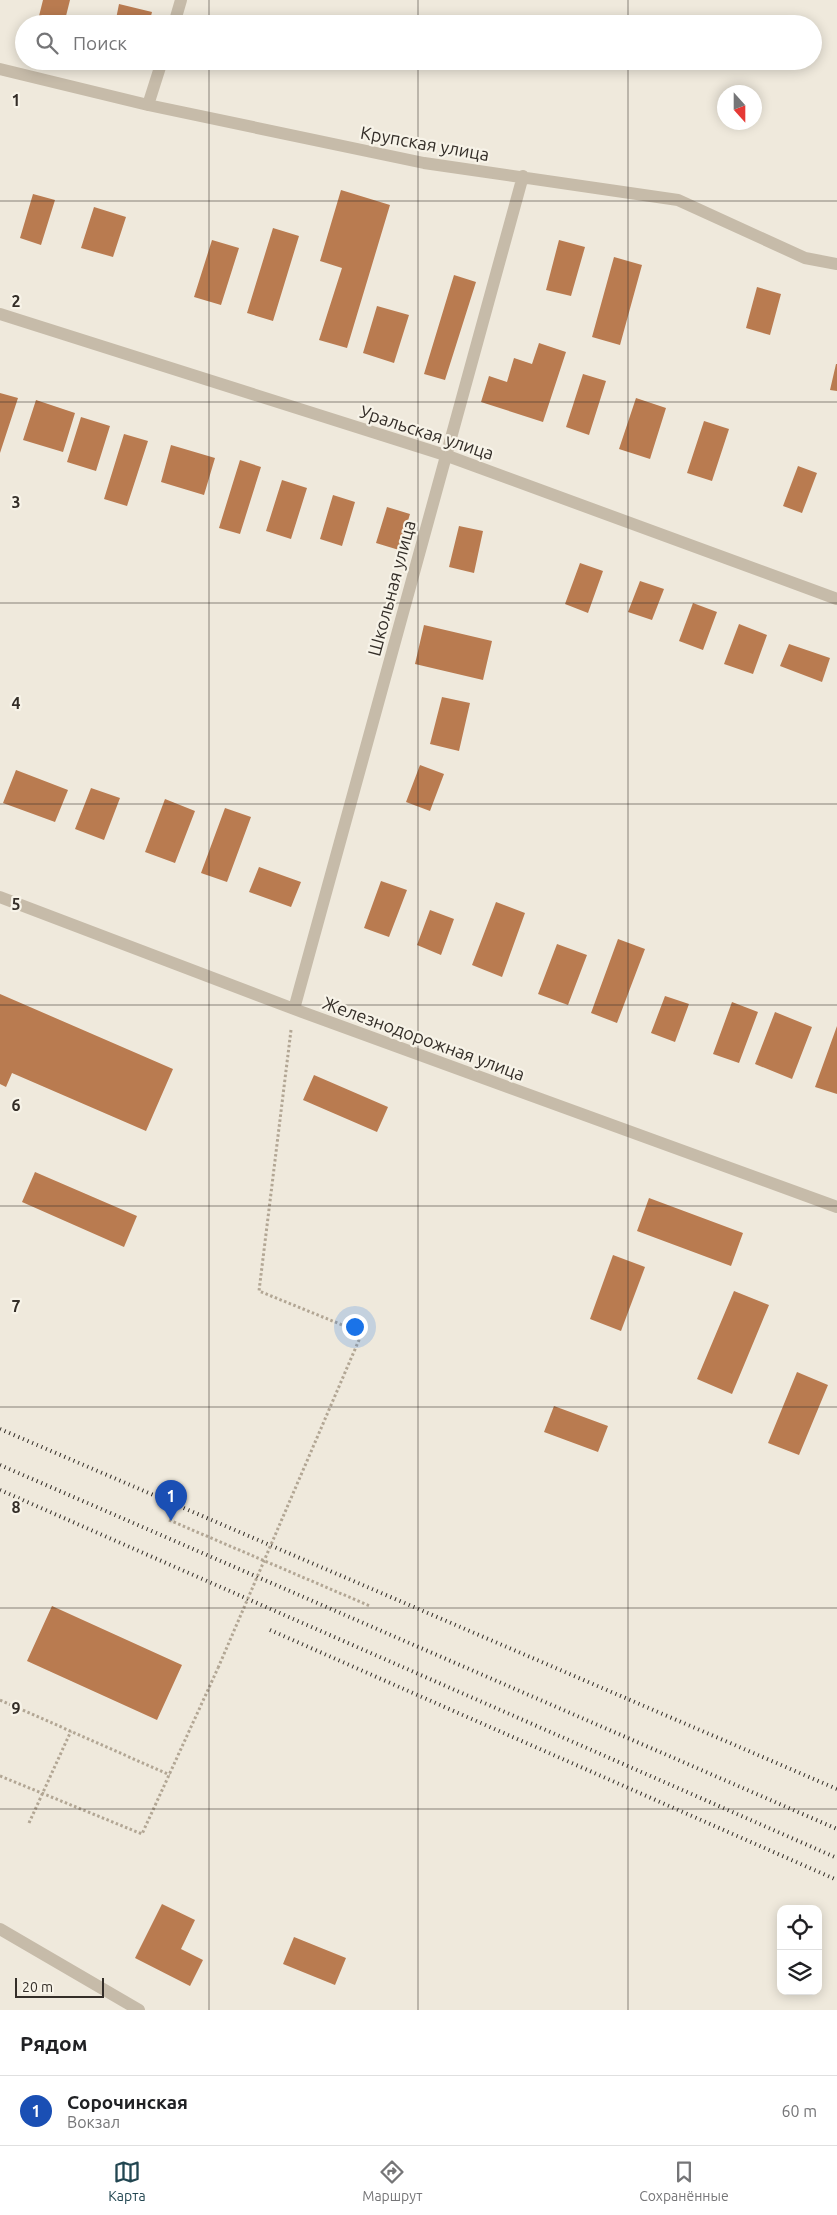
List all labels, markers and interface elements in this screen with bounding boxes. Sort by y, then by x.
search box [15,15,822,70]
icon: search [33,29,61,57]
text: Поиск [73,32,127,54]
north arrow [717,85,762,130]
text: 1 [11,91,21,109]
street label: Крупская улица [359,122,491,164]
text: 2 [11,292,21,310]
street label: Уральская улица [358,401,496,463]
text: 3 [11,493,21,511]
street label: Школьная улица [363,518,419,658]
text: 4 [11,694,21,712]
text: 5 [11,895,21,913]
street label: Железнодорожная улица [320,992,528,1084]
text: 6 [11,1096,21,1114]
text: 7 [11,1297,21,1315]
your location [342,1314,368,1340]
pin: 1 [155,1480,187,1521]
text: 8 [11,1498,21,1516]
text: 9 [11,1699,21,1717]
map controls [777,1905,822,1995]
button: locate [777,1905,822,1950]
button: layers [777,1950,822,1995]
scale bar [15,1975,104,1998]
text: 20 m [22,1979,53,1995]
text: Рядом [20,2031,88,2055]
text: Сорочинская [67,2091,188,2113]
text: 1 [31,2102,41,2120]
text: 60 m [781,2102,817,2120]
text: Вокзал [67,2113,120,2131]
tab: Карта [108,2158,146,2204]
tab: Маршрут [362,2158,423,2204]
tab: Сохранённые [639,2158,729,2204]

